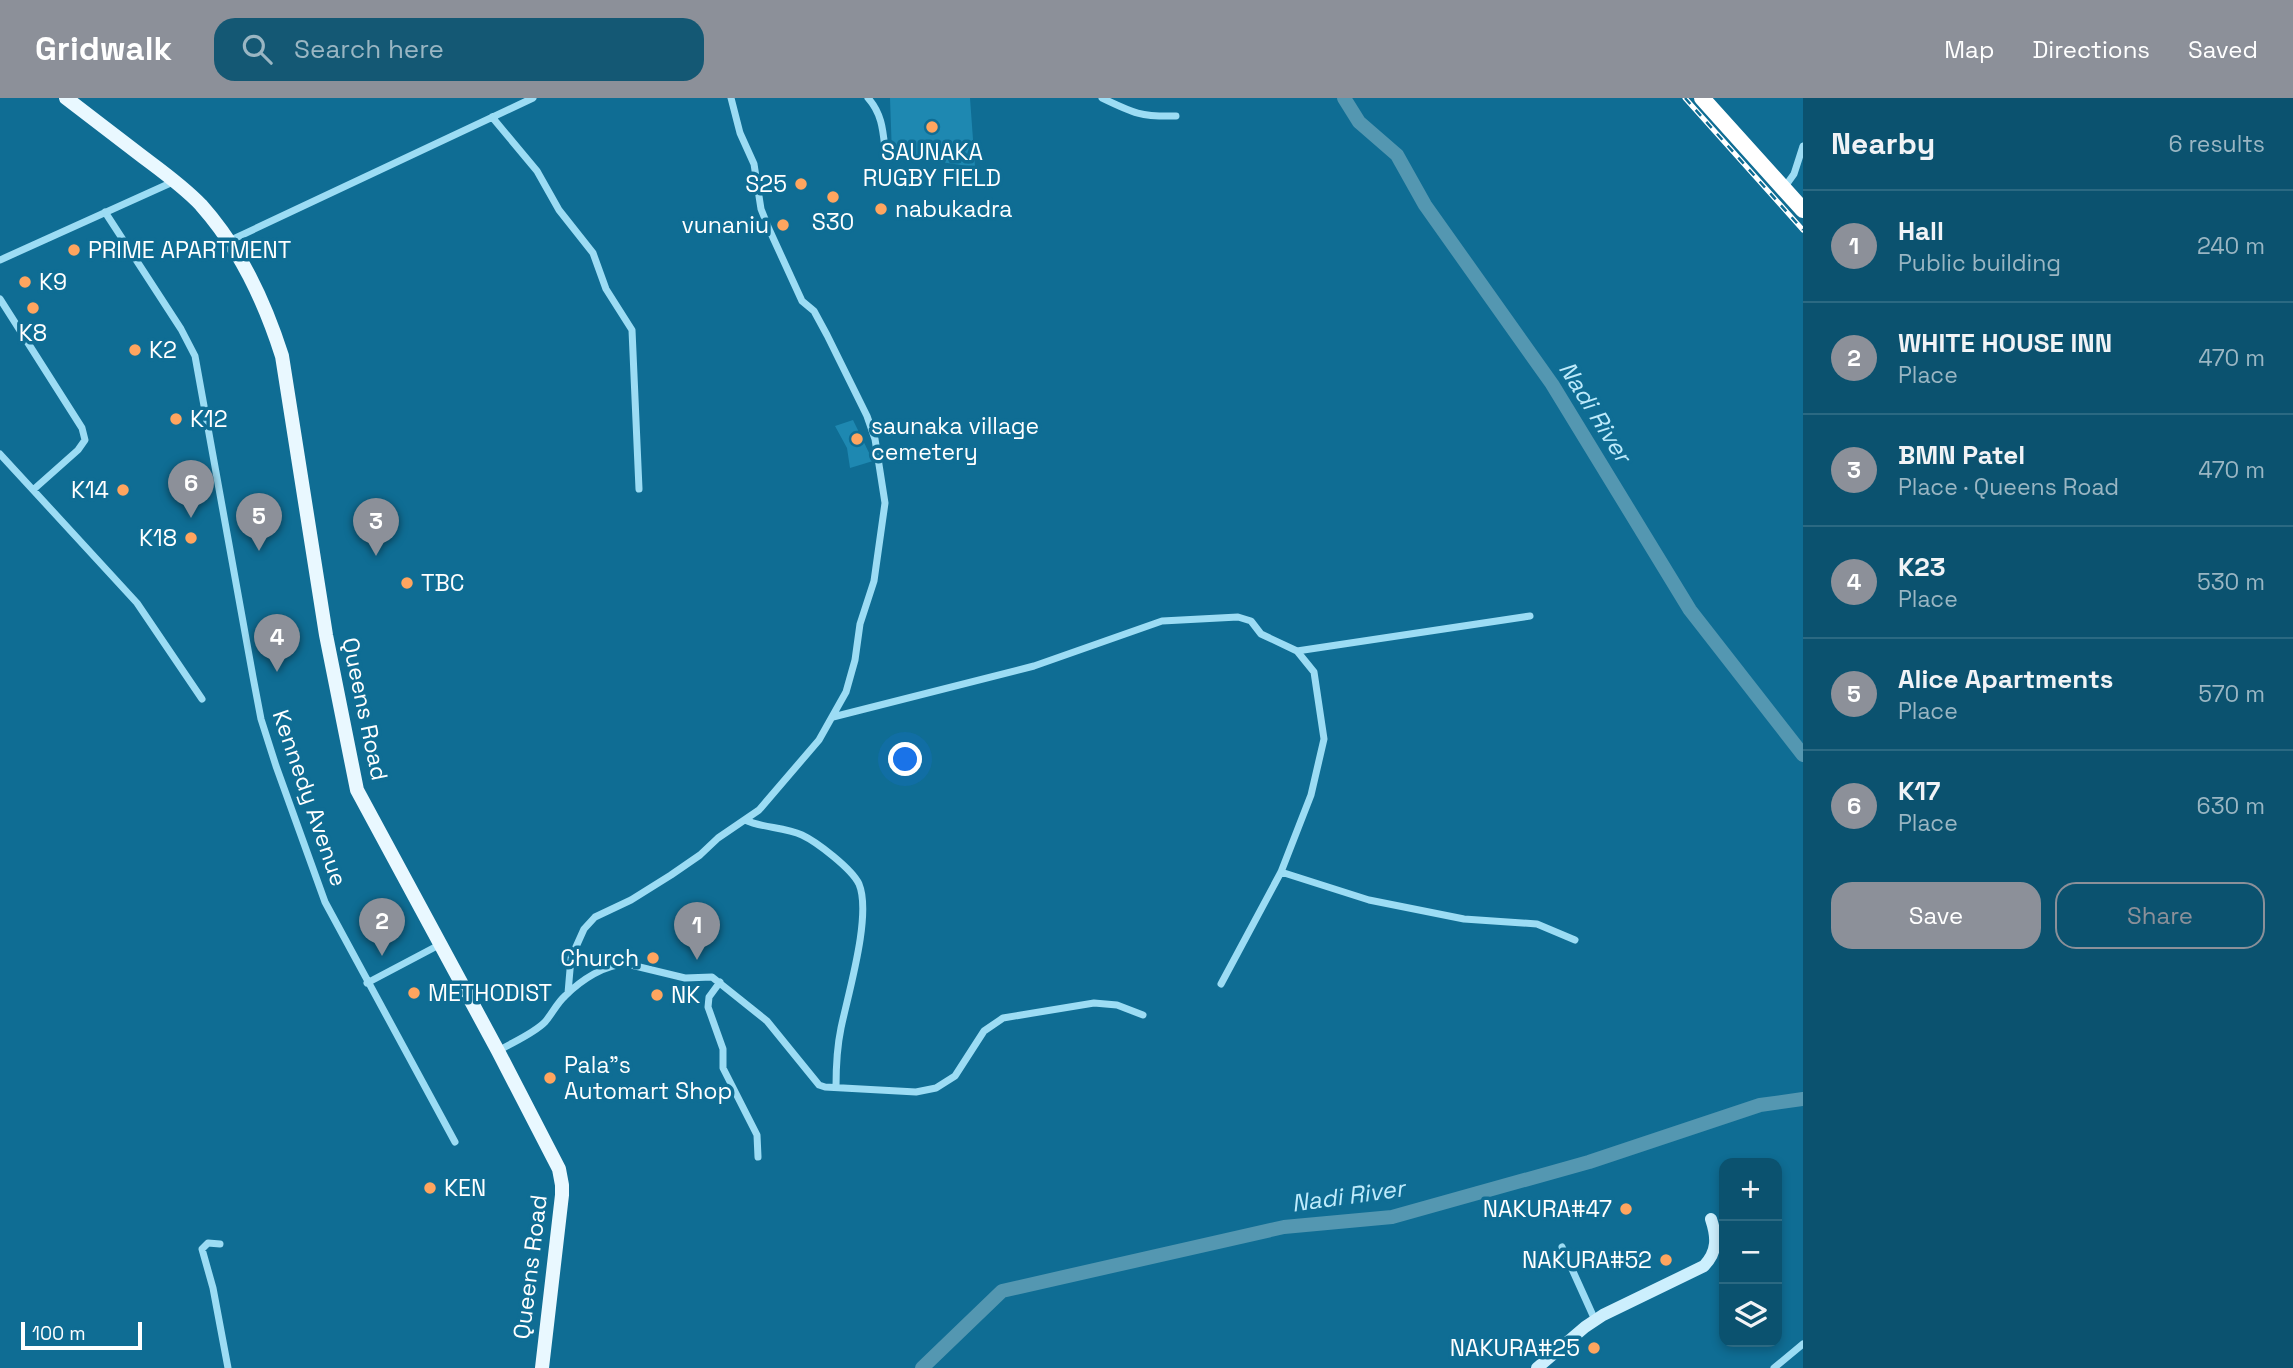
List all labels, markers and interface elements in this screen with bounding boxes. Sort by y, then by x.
search box [214,18,704,81]
text: Gridwalk [35,28,172,70]
icon: search [238,30,276,68]
text: Search here [294,32,444,66]
text: Map [1944,34,1994,65]
text: Directions [2032,34,2150,65]
text: Saved [2188,34,2258,65]
marker: SAUNAKA RUGBY FIELD [924,119,940,135]
text: Nearby [1831,124,1935,163]
text: 6 results [2169,129,2265,159]
place label: SAUNAKA RUGBY FIELD [863,137,1001,193]
place label: S25 [745,169,787,199]
marker: S25 [793,176,809,192]
marker: S30 [825,189,841,205]
place label: nabukadra [895,194,1013,224]
marker: nabukadra [873,201,889,217]
place label: S30 [812,207,854,237]
place label: vunaniu [681,210,769,240]
text: Hall [1898,214,1944,248]
marker: vunaniu [775,217,791,233]
text: 1 [1849,231,1859,261]
text: 240 m [2197,231,2265,261]
place label: PRIME APARTMENT [88,235,291,265]
marker: PRIME APARTMENT [66,242,82,258]
text: Public building [1898,248,2061,278]
place label: K9 [39,267,67,297]
marker: K9 [17,274,33,290]
marker: K8 [25,300,41,316]
place label: K8 [19,318,47,348]
text: WHITE HOUSE INN [1898,326,2112,360]
place label: K2 [149,335,177,365]
marker: K2 [127,342,143,358]
text: 2 [1847,343,1861,373]
text: 470 m [2198,343,2265,373]
water label: Nadi River [1552,355,1640,471]
text: Place [1898,360,1958,390]
place label: K12 [190,404,228,434]
marker: K12 [168,411,184,427]
place label: saunaka village cemetery [871,411,1039,467]
marker: saunaka village cemetery [849,431,865,447]
text: BMN Patel [1898,438,2025,472]
text: 3 [1847,455,1861,485]
text: 470 m [2198,455,2265,485]
pin: 6 [168,460,214,518]
text: Place · Queens Road [1898,472,2119,502]
place label: K14 [71,475,109,505]
marker: K14 [115,482,131,498]
pin: 5 [236,493,282,551]
pin: 3 [353,498,399,556]
place label: K18 [139,523,177,553]
marker: K18 [183,530,199,546]
text: K23 [1898,550,1946,584]
text: 4 [1847,567,1861,597]
text: 530 m [2197,567,2265,597]
place label: TBC [421,568,465,598]
marker: TBC [399,575,415,591]
text: Place [1898,584,1958,614]
pin: 4 [254,614,300,672]
street label: Queens Road [335,635,395,783]
text: Alice Apartments [1898,662,2113,696]
text: 5 [1847,679,1861,709]
text: 570 m [2198,679,2265,709]
text: Place [1898,696,1958,726]
street label: Kennedy Avenue [266,706,354,890]
your location [888,742,922,776]
text: K17 [1898,774,1940,808]
text: 6 [1847,791,1861,821]
text: 630 m [2197,791,2265,821]
text: Place [1898,808,1958,838]
button: Save [1831,882,2041,949]
button: Share [2055,882,2265,949]
pin: 2 [359,898,405,956]
pin: 1 [674,902,720,960]
place label: Church [560,943,639,973]
marker: Church [645,950,661,966]
place label: METHODIST [428,978,552,1008]
place label: NK [671,980,700,1010]
marker: METHODIST [406,985,422,1001]
marker: NK [649,987,665,1003]
place label: Pala"s Automart Shop [564,1050,732,1106]
marker: Pala"s Automart Shop [542,1070,558,1086]
map controls [1719,1158,1782,1347]
button: + [1719,1158,1782,1221]
water label: Nadi River [1289,1172,1409,1219]
place label: KEN [444,1173,486,1203]
marker: KEN [422,1180,438,1196]
street label: Queens Road [506,1193,554,1341]
place label: NAKURA#47 [1483,1194,1612,1224]
marker: NAKURA#47 [1618,1201,1634,1217]
button: − [1719,1221,1782,1284]
place label: NAKURA#52 [1522,1245,1652,1275]
marker: NAKURA#52 [1658,1252,1674,1268]
button: layers [1719,1284,1782,1347]
scale bar [21,1319,142,1351]
text: 100 m [32,1321,86,1346]
place label: NAKURA#25 [1450,1333,1580,1363]
marker: NAKURA#25 [1586,1340,1602,1356]

